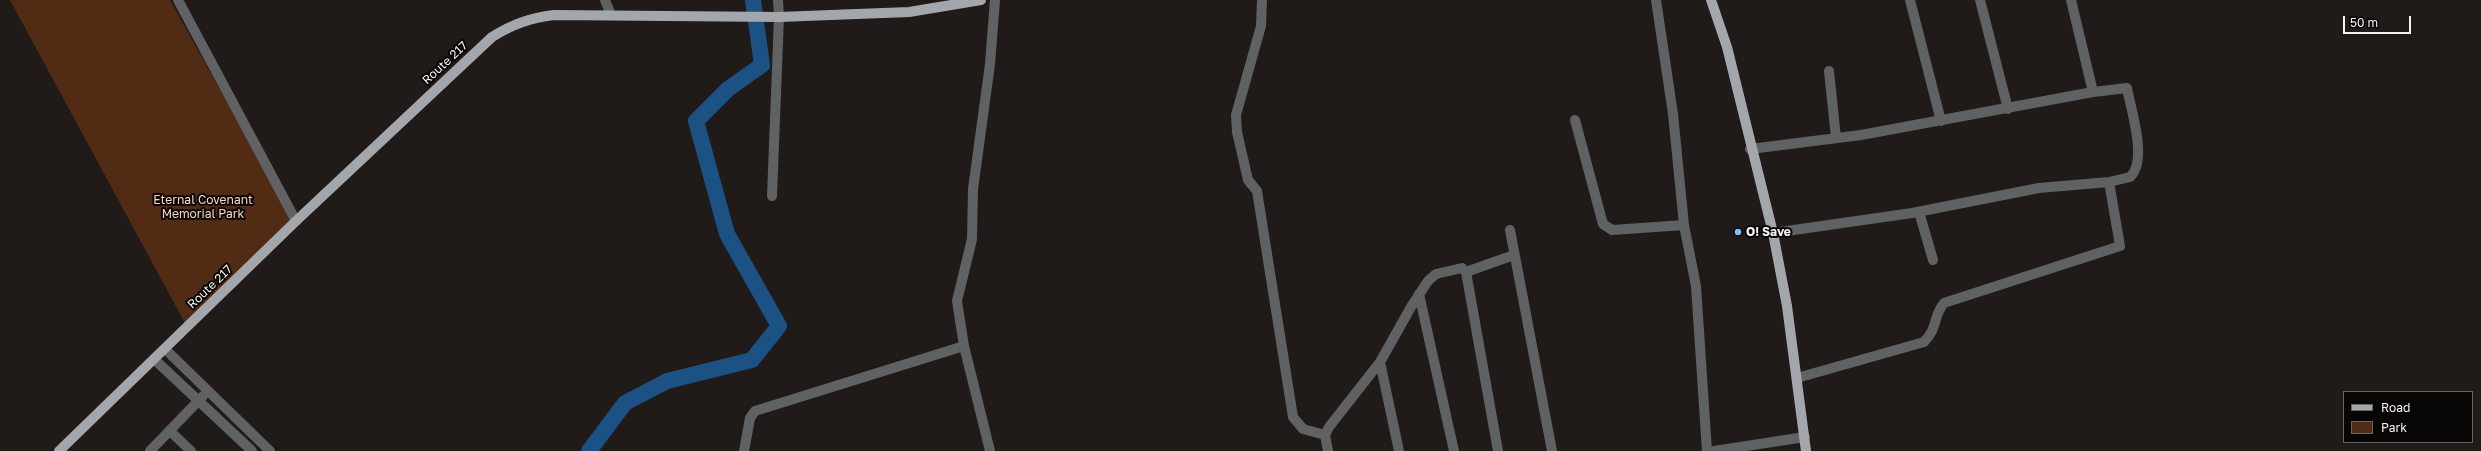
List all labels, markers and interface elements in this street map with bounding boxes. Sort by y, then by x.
scale bar [2345,8,2413,34]
text: 50 m [2350,15,2378,30]
street label: Route 217 [419,39,471,87]
park label: Eternal Covenant Memorial Park [153,193,253,221]
place label: O! Save [1746,225,1791,239]
marker: O! Save [1733,227,1743,237]
street label: Route 217 [185,262,235,312]
legend [2343,391,2473,443]
text: Road [2381,400,2410,415]
text: Park [2381,420,2407,435]

